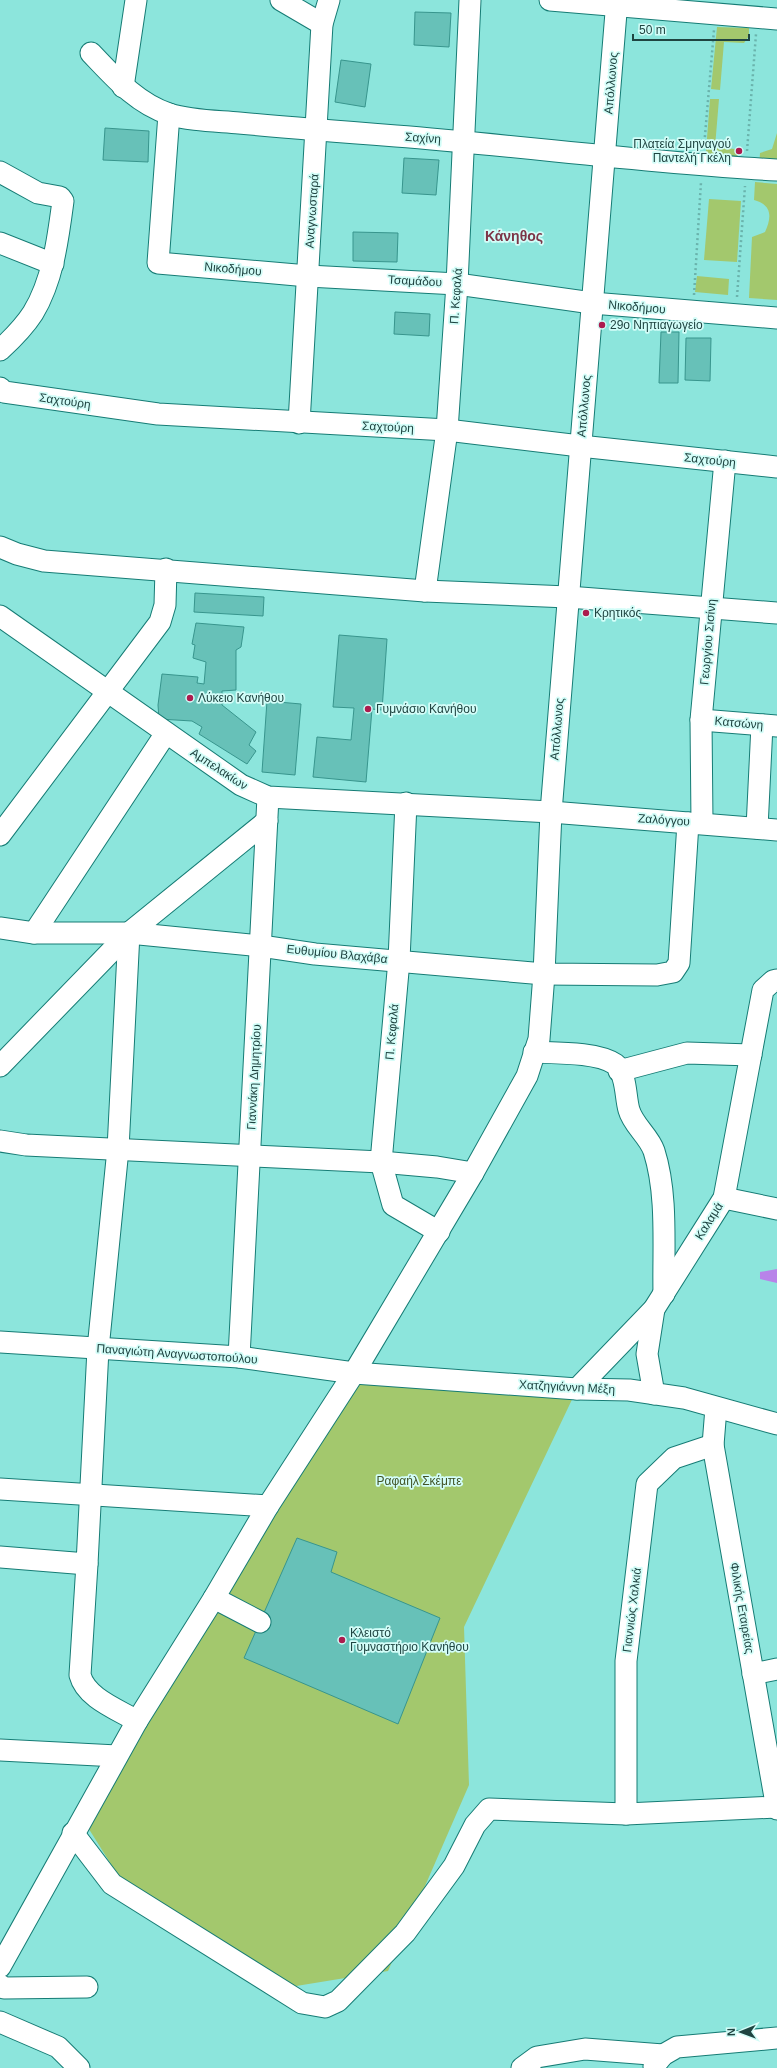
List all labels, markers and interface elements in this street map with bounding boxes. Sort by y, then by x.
scale bar [633,16,749,42]
text: 50 m [639,23,666,37]
street label: Απόλλωνος [601,51,621,115]
street label: Σαχίνη [405,130,441,146]
place label: Πλατεία Σμηναγού Παντελή Γκέλη [633,137,731,165]
marker: Πλατεία Σμηναγού Παντελή Γκέλη [734,146,744,156]
street label: Αναγνωσταρά [302,173,322,249]
district label: Κάνηθος [485,228,543,244]
street label: Νικοδήμου [204,260,262,278]
street label: Π. Κεφαλά [447,267,465,325]
street label: Τσαμάδου [388,273,442,289]
street label: Νικοδήμου [608,298,666,316]
place label: 29ο Νηπιαγωγείο [610,318,703,332]
marker: 29ο Νηπιαγωγείο [597,320,607,330]
street label: Απόλλωνος [574,374,594,438]
street label: Σαχτούρη [38,390,92,412]
street label: Σαχτούρη [362,419,414,435]
street label: Σαχτούρη [683,450,737,470]
street label: Γεωργίου Σισίνη [697,598,719,686]
place label: Κρητικός [594,606,641,620]
marker: Κρητικός [581,608,591,618]
place label: Λύκειο Κανήθου [198,691,284,705]
marker: Λύκειο Κανήθου [185,693,195,703]
street label: Απόλλωνος [547,697,567,761]
place label: Γυμνάσιο Κανήθου [376,702,476,716]
marker: Γυμνάσιο Κανήθου [363,704,373,714]
street label: Κατσώνη [714,714,764,732]
street label: Αμπελακίων [188,745,250,793]
street label: Ζαλόγγου [638,811,690,829]
street label: Ευθυμίου Βλαχάβα [286,942,388,966]
street label: Π. Κεφαλά [383,1003,401,1061]
street label: Γιαννάκη Δημητρίου [244,1024,264,1130]
street label: Καλαμά [692,1200,726,1242]
street label: Παναγιώτη Αναγνωστοπούλου [96,1341,258,1367]
street label: Χατζηγιάννη Μέξη [519,1377,615,1397]
park label: Ραφαήλ Σκέμπε [377,1474,462,1488]
street label: Φιλικής Εταιρείας [727,1561,757,1655]
street label: Γιαννιώς Χαλκιά [620,1567,644,1653]
place label: Κλειστό Γυμναστήριο Κανήθου [350,1626,469,1654]
marker: Κλειστό Γυμναστήριο Κανήθου [337,1635,347,1645]
north arrow [721,2012,761,2052]
text: N [725,2028,737,2036]

